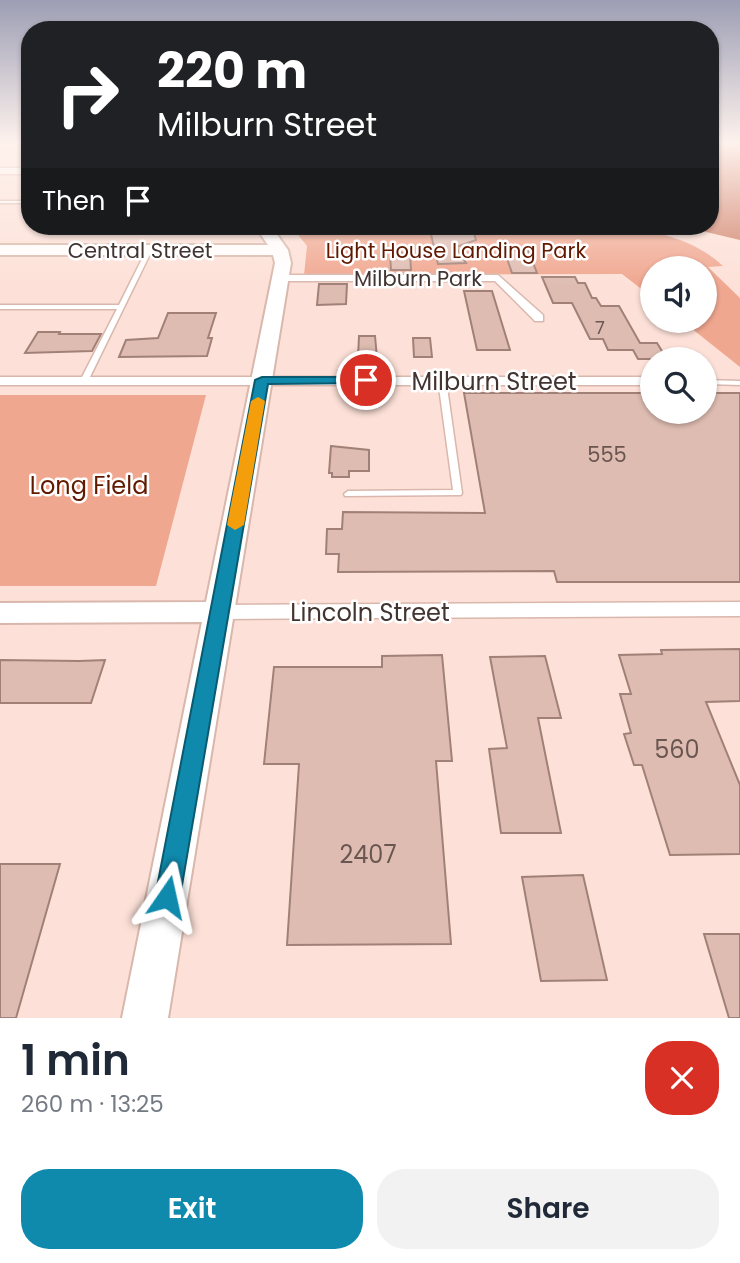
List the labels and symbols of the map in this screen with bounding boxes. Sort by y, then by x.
street label: Central Street [68,236,212,265]
park label: Light House Landing Park [326,236,586,265]
street label: Milburn Park [354,264,482,293]
house number: 7 [595,315,605,340]
pin [336,350,396,410]
street label: Milburn Street [411,365,577,398]
house number: 555 [587,440,627,469]
park label: Long Field [30,469,148,502]
street label: Lincoln Street [290,596,450,629]
house number: 560 [654,733,700,766]
house number: 2407 [339,838,397,871]
position arrow [130,860,204,934]

